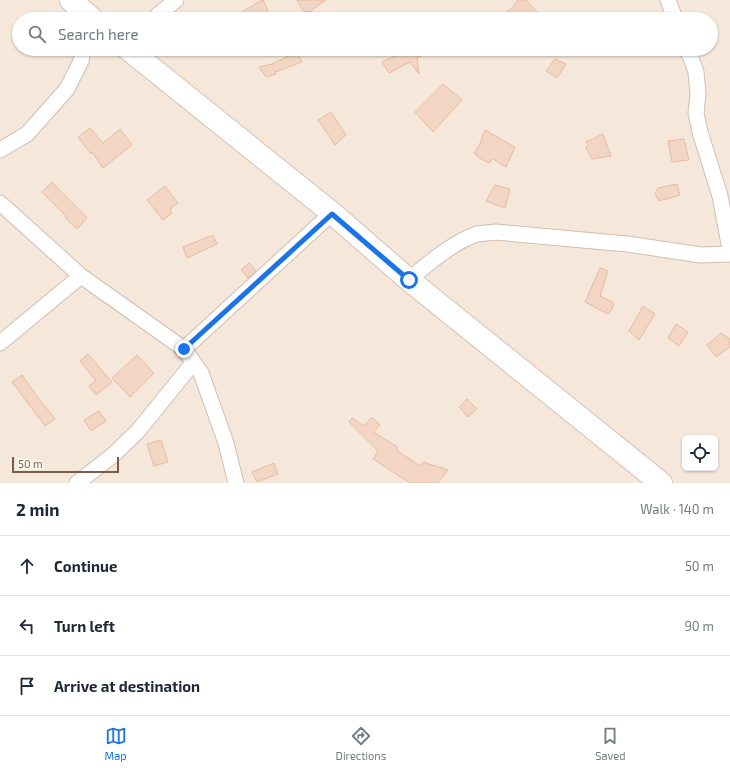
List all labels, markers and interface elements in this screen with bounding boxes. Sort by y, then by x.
search box [12,12,718,56]
icon: search [26,23,48,45]
text: Search here [58,25,139,43]
route start [400,271,418,289]
route end [175,340,193,358]
map controls [682,435,718,471]
button: locate [682,435,718,471]
scale bar [12,455,119,474]
text: 50 m [18,457,43,470]
text: 2 min [16,499,59,519]
text: Walk · 140 m [640,501,714,517]
icon: ahead [16,555,38,577]
text: Continue [54,557,117,575]
text: 50 m [685,558,714,574]
icon: left [16,615,38,637]
text: Turn left [54,617,115,635]
text: 90 m [684,618,714,634]
icon: arrive [16,675,38,697]
text: Arrive at destination [54,677,200,695]
tab: Map [105,725,127,762]
tab: Directions [336,725,386,762]
tab: Saved [595,725,626,762]

